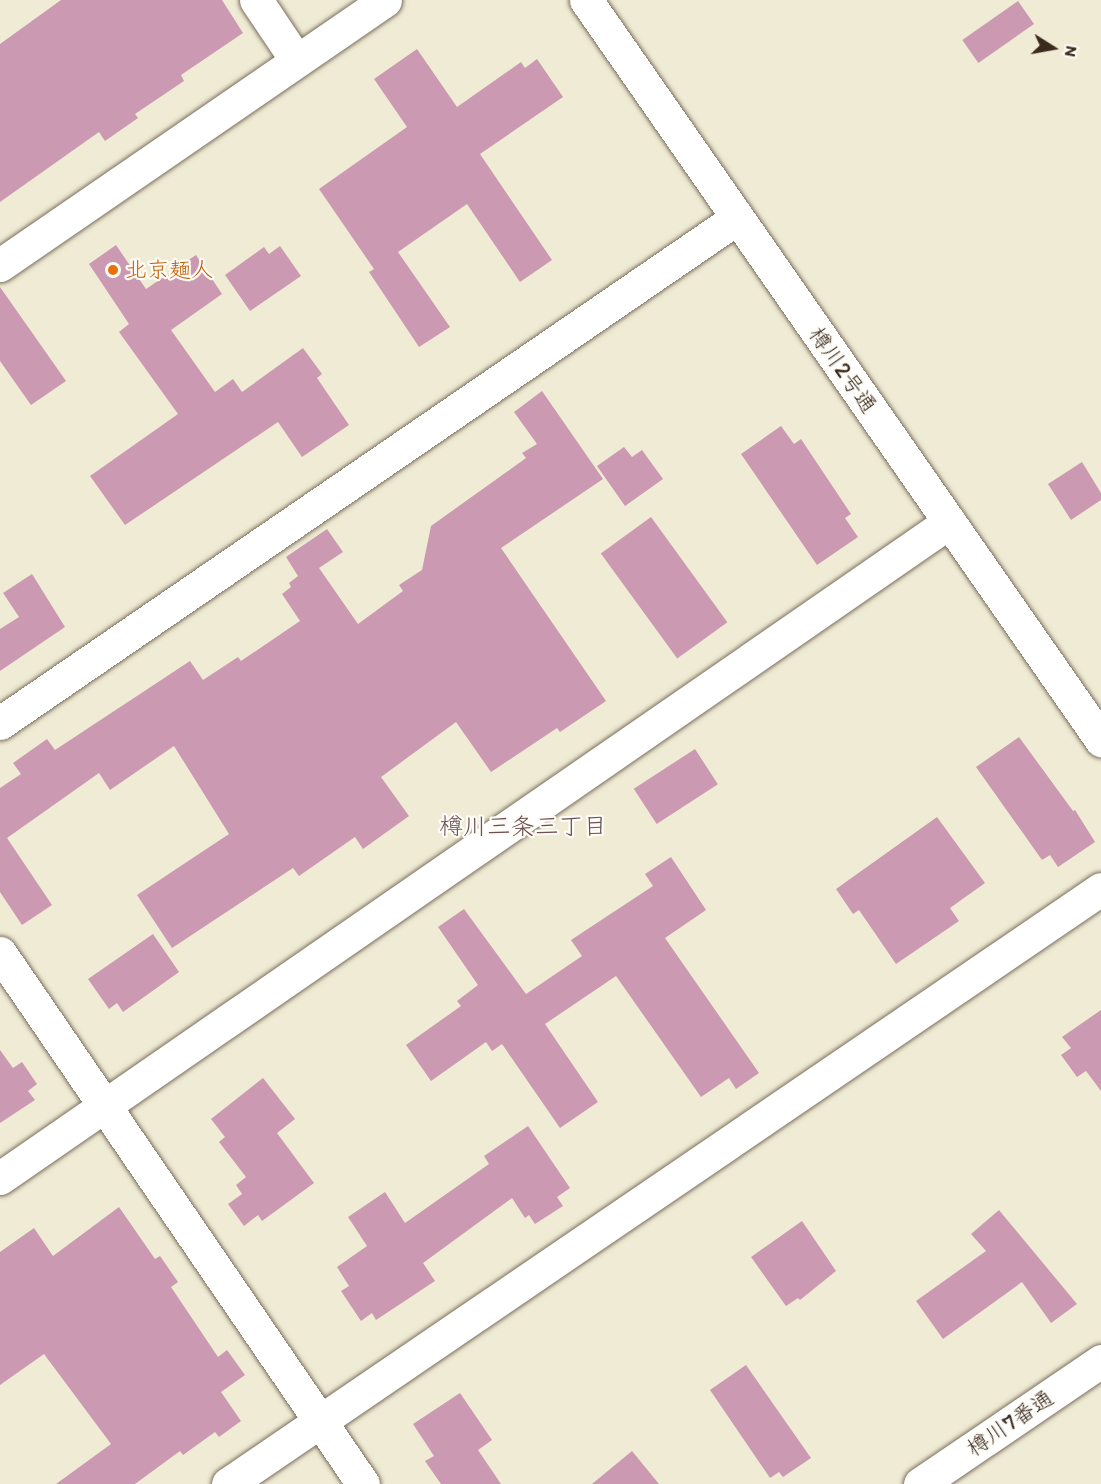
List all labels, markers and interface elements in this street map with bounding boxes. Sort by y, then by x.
north arrow [1023,18,1083,78]
text: N [1061,44,1082,59]
place label: 北京麺人 [125,257,213,283]
marker: 北京麺人 [106,263,120,277]
street label: 樽川2号通 [804,322,882,418]
district label: 樽川三条三丁目 [439,812,607,840]
street label: 樽川7番通 [962,1384,1058,1462]

